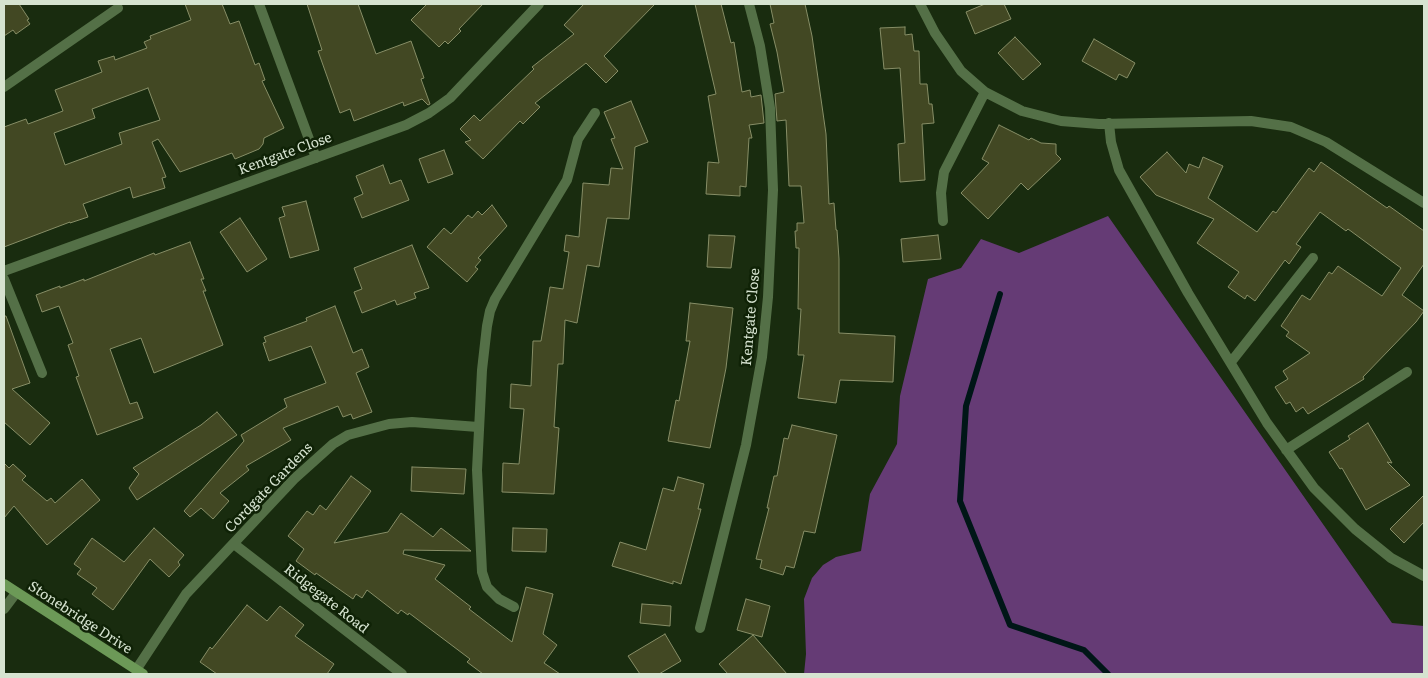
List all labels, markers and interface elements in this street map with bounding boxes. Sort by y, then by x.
street label: Kentgate Close [236,129,334,179]
street label: Kentgate Close [738,267,764,367]
street label: Cordgate Gardens [222,439,316,537]
street label: Ridgegate Road [280,561,372,637]
street label: Stonebridge Drive [25,578,135,658]

